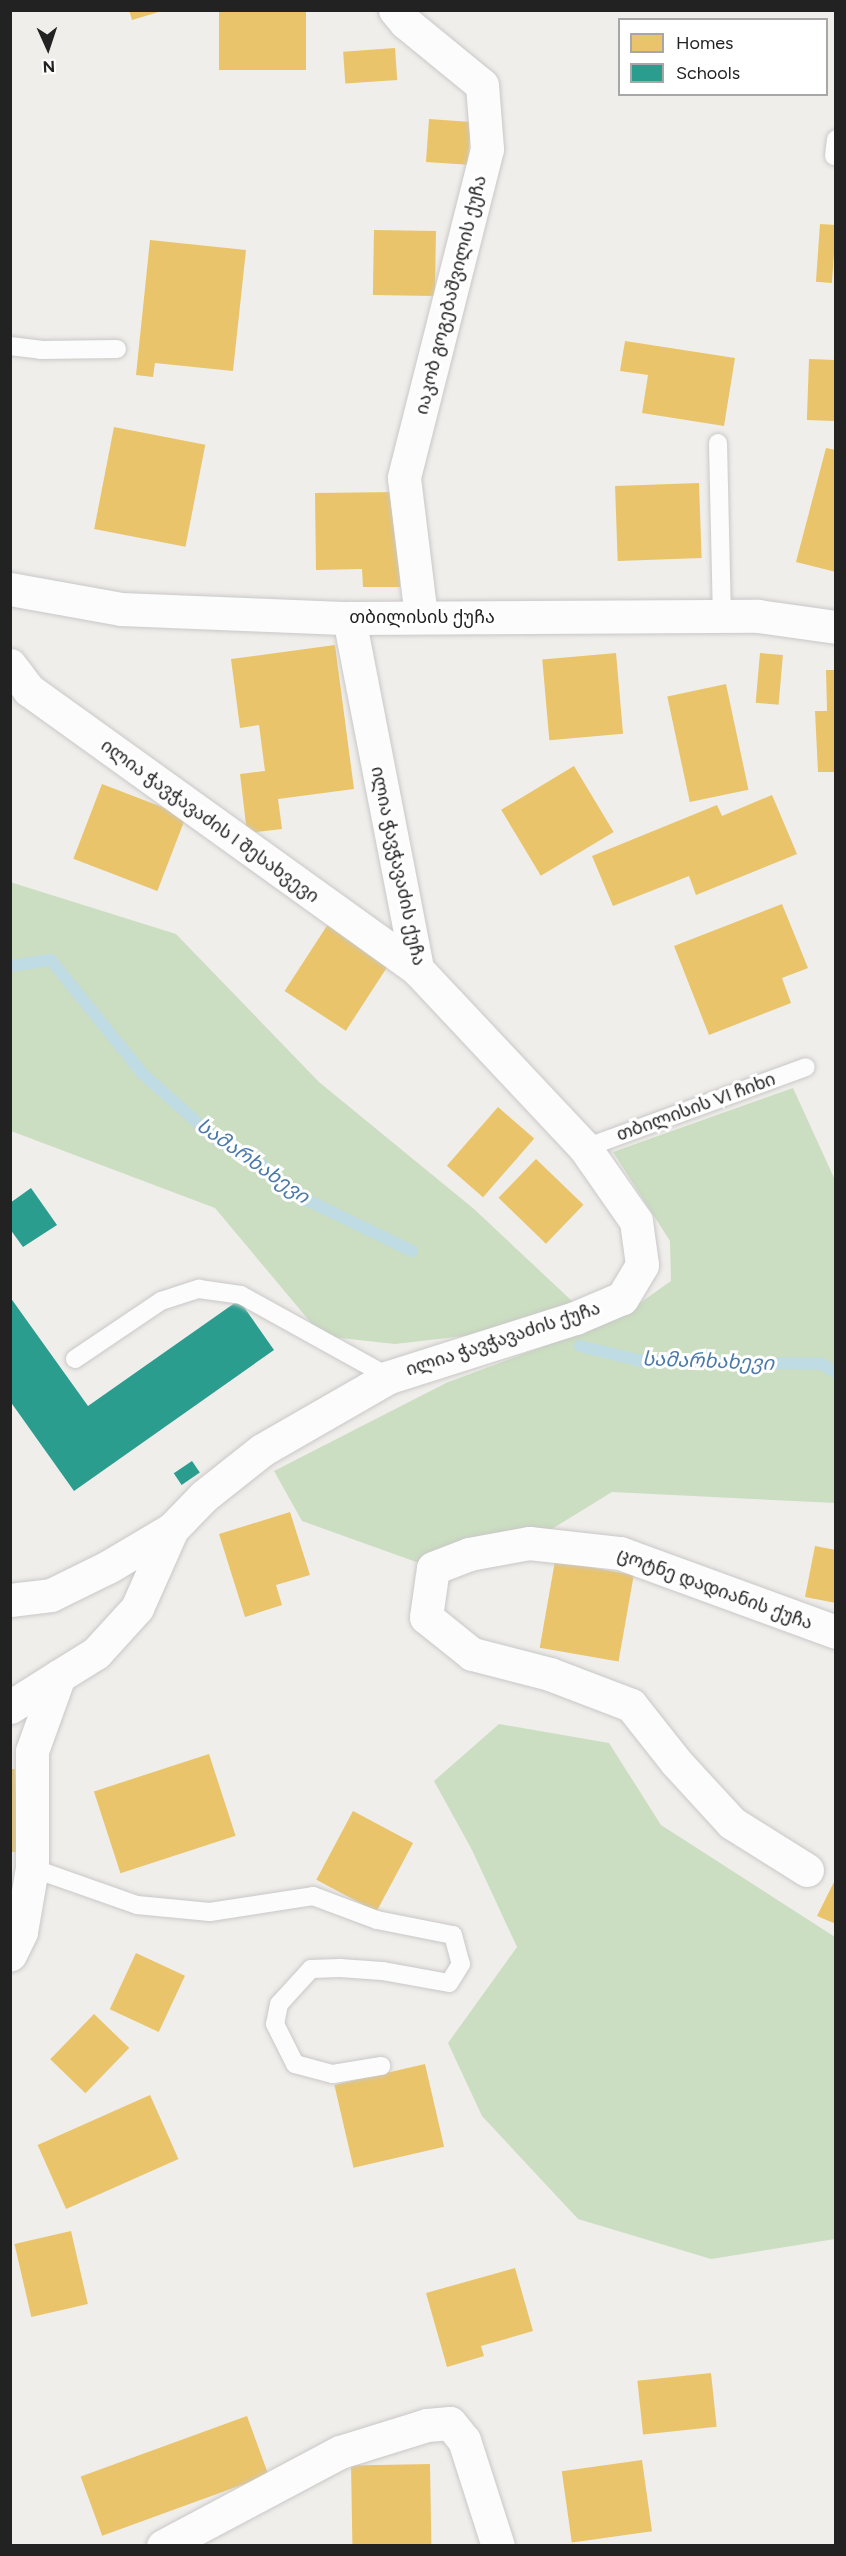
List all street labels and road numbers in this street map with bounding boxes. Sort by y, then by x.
street label: იაკობ გოგებაშვილის ქუჩა [411,173,491,417]
street label: თბილისის ქუჩა [349,606,495,628]
street label: ილია ჭავჭავაძის I შესახვევი [97,735,323,907]
street label: ილია ჭავჭავაძის ქუჩა [366,764,430,968]
street label: თბილისის VI ჩიხი [614,1068,778,1146]
street label: ილია ჭავჭავაძის ქუჩა [403,1297,603,1381]
street label: ცოტნე დადიანის ქუჩა [614,1544,816,1634]

